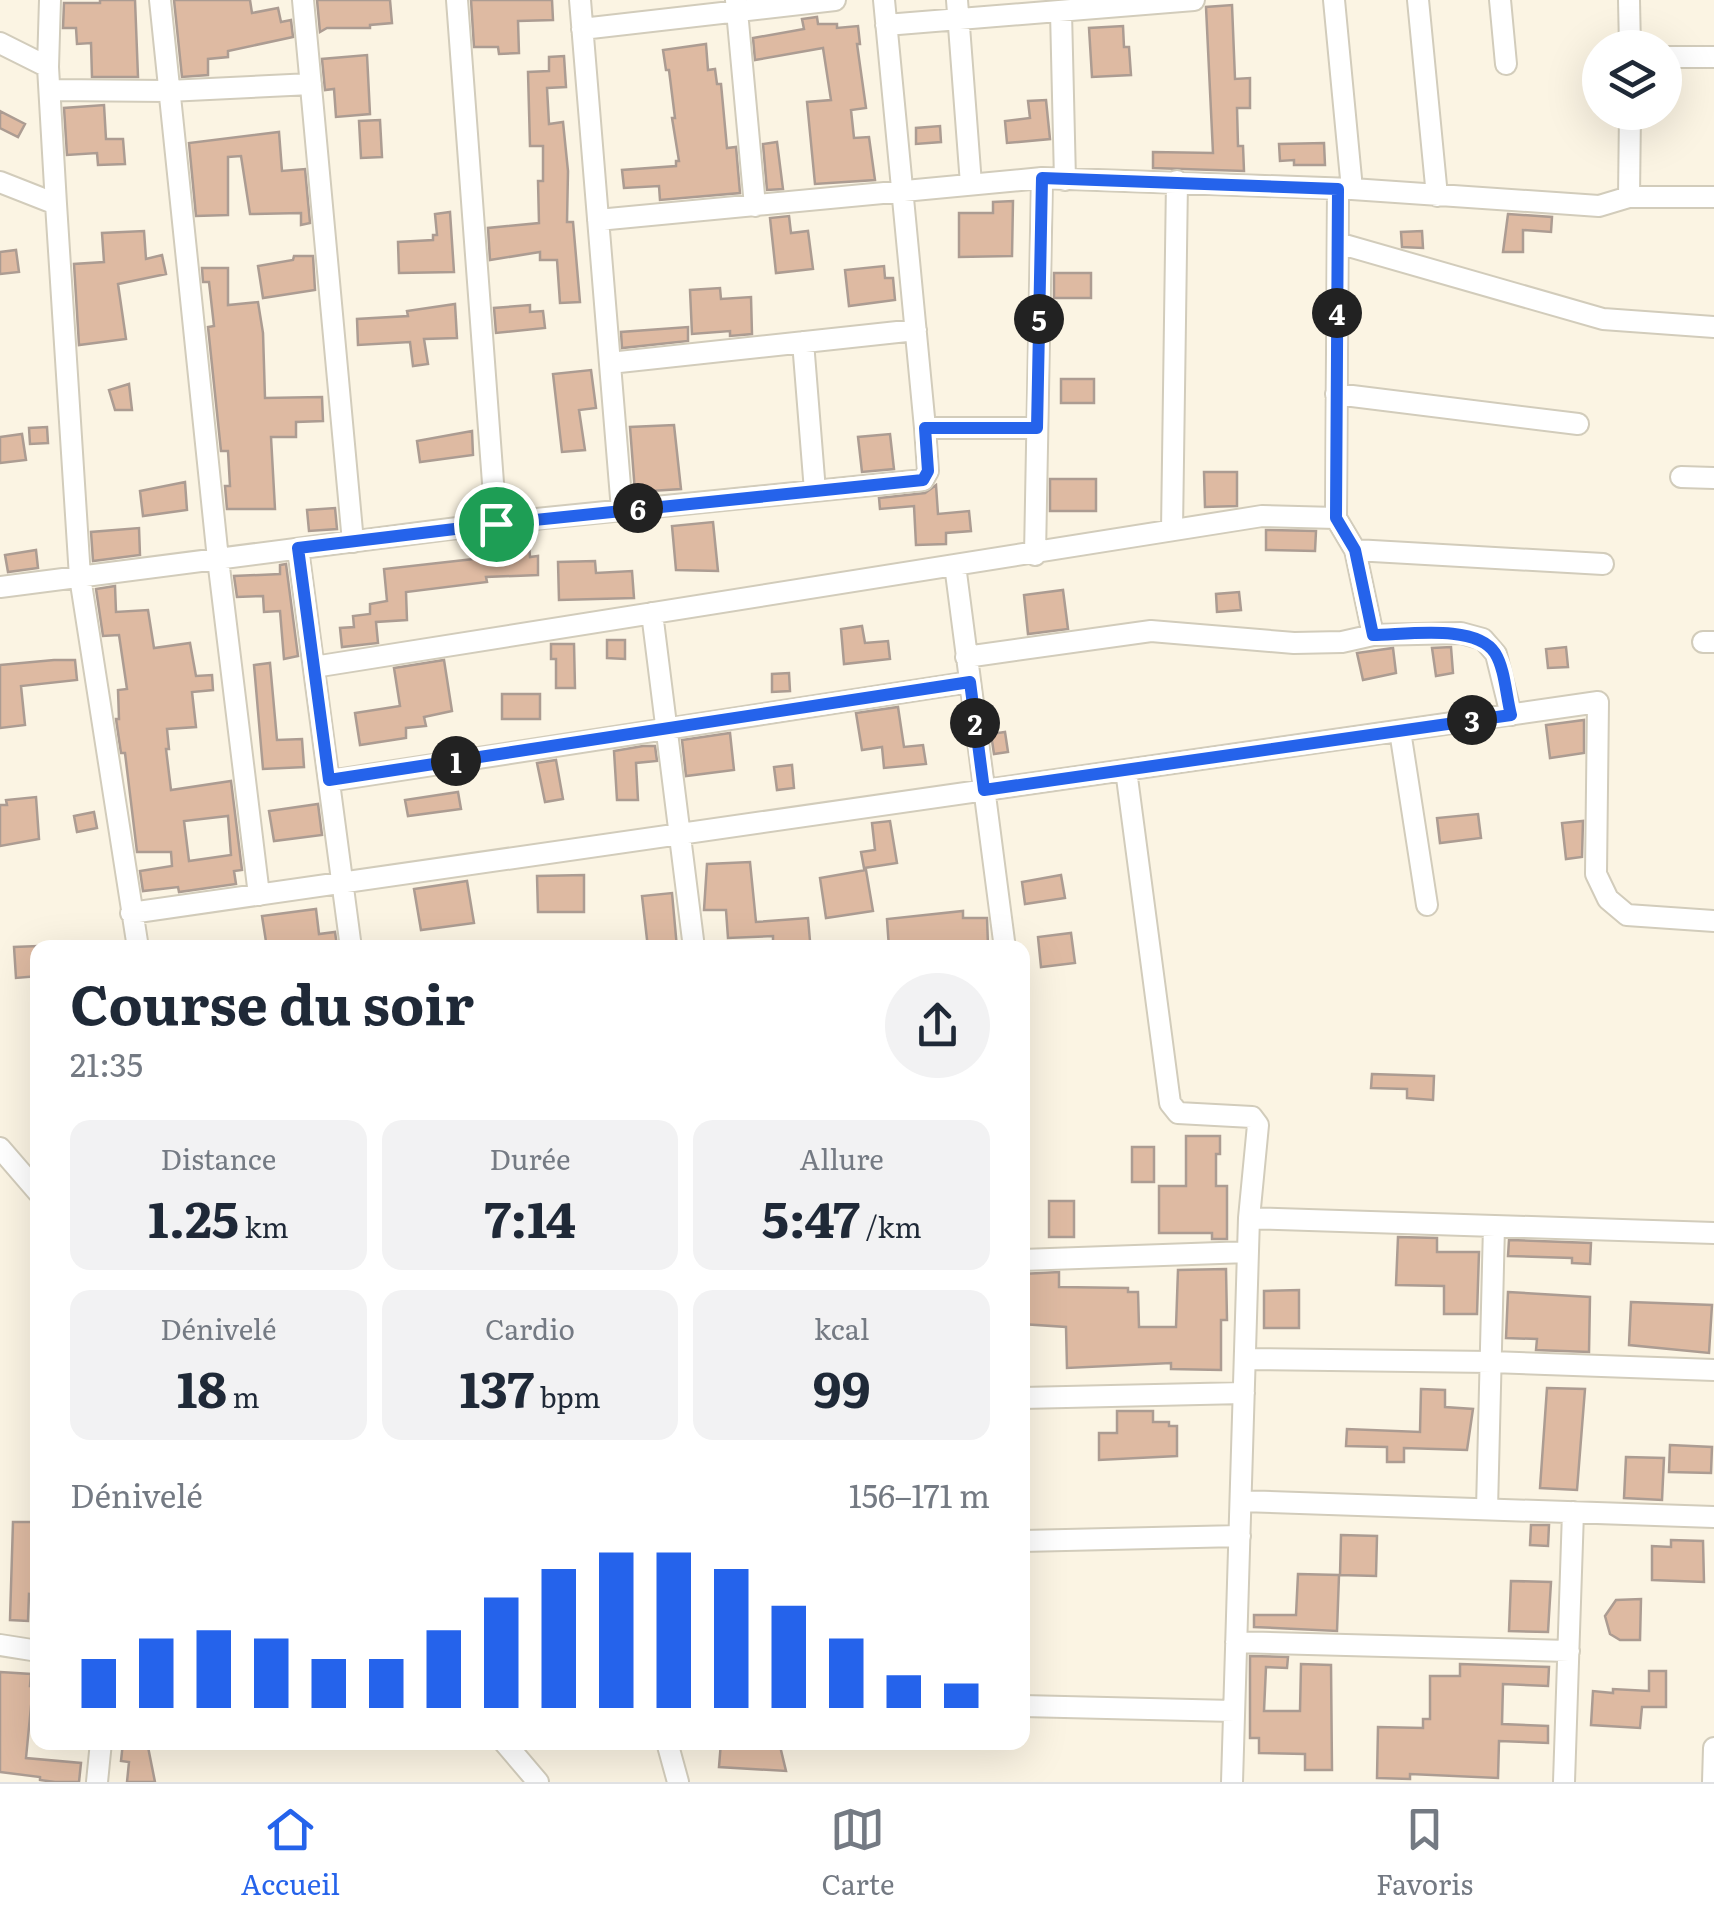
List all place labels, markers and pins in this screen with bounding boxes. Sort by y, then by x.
pin: 4 [1312,288,1362,338]
pin: 5 [1014,294,1064,344]
pin [454,482,539,567]
pin: 6 [613,483,663,533]
pin: 3 [1447,695,1497,745]
pin: 2 [950,698,1000,748]
pin: 1 [431,736,481,786]

